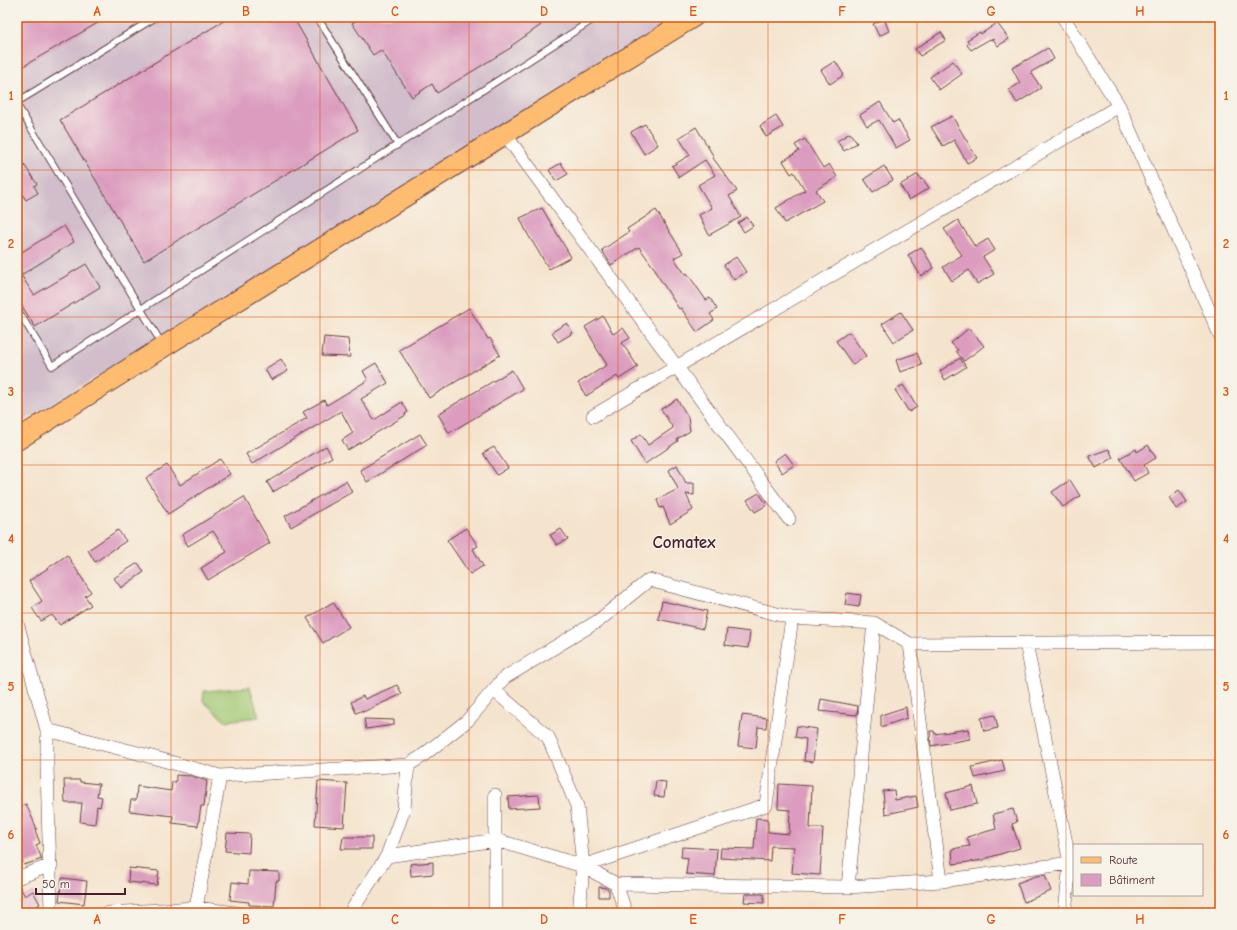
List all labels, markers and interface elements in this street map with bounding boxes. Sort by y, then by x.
text: A [93,4,101,19]
text: B [242,4,250,19]
text: C [391,4,399,19]
text: D [540,4,548,19]
text: E [689,4,697,19]
text: F [838,4,846,19]
text: G [986,4,996,19]
text: H [1135,4,1145,19]
text: 1 [8,88,14,103]
text: 1 [1223,88,1229,103]
text: 2 [8,236,14,251]
text: 2 [1223,236,1229,251]
text: 3 [8,384,14,399]
text: 3 [1223,384,1229,399]
text: 4 [8,531,14,546]
text: 4 [1223,531,1229,546]
district label: Comatex [652,533,716,552]
text: 5 [8,679,15,694]
text: 5 [1223,679,1230,694]
text: 6 [8,827,15,842]
text: 6 [1223,827,1230,842]
legend [1073,844,1203,896]
text: Route [1109,853,1138,867]
scale bar [36,870,125,896]
text: Bâtiment [1109,873,1155,887]
text: 50 m [42,877,70,891]
text: A [93,912,101,927]
text: B [242,912,250,927]
text: C [391,912,399,927]
text: D [540,912,548,927]
text: E [689,912,697,927]
text: F [838,912,846,927]
text: G [986,912,996,927]
text: H [1135,912,1145,927]

